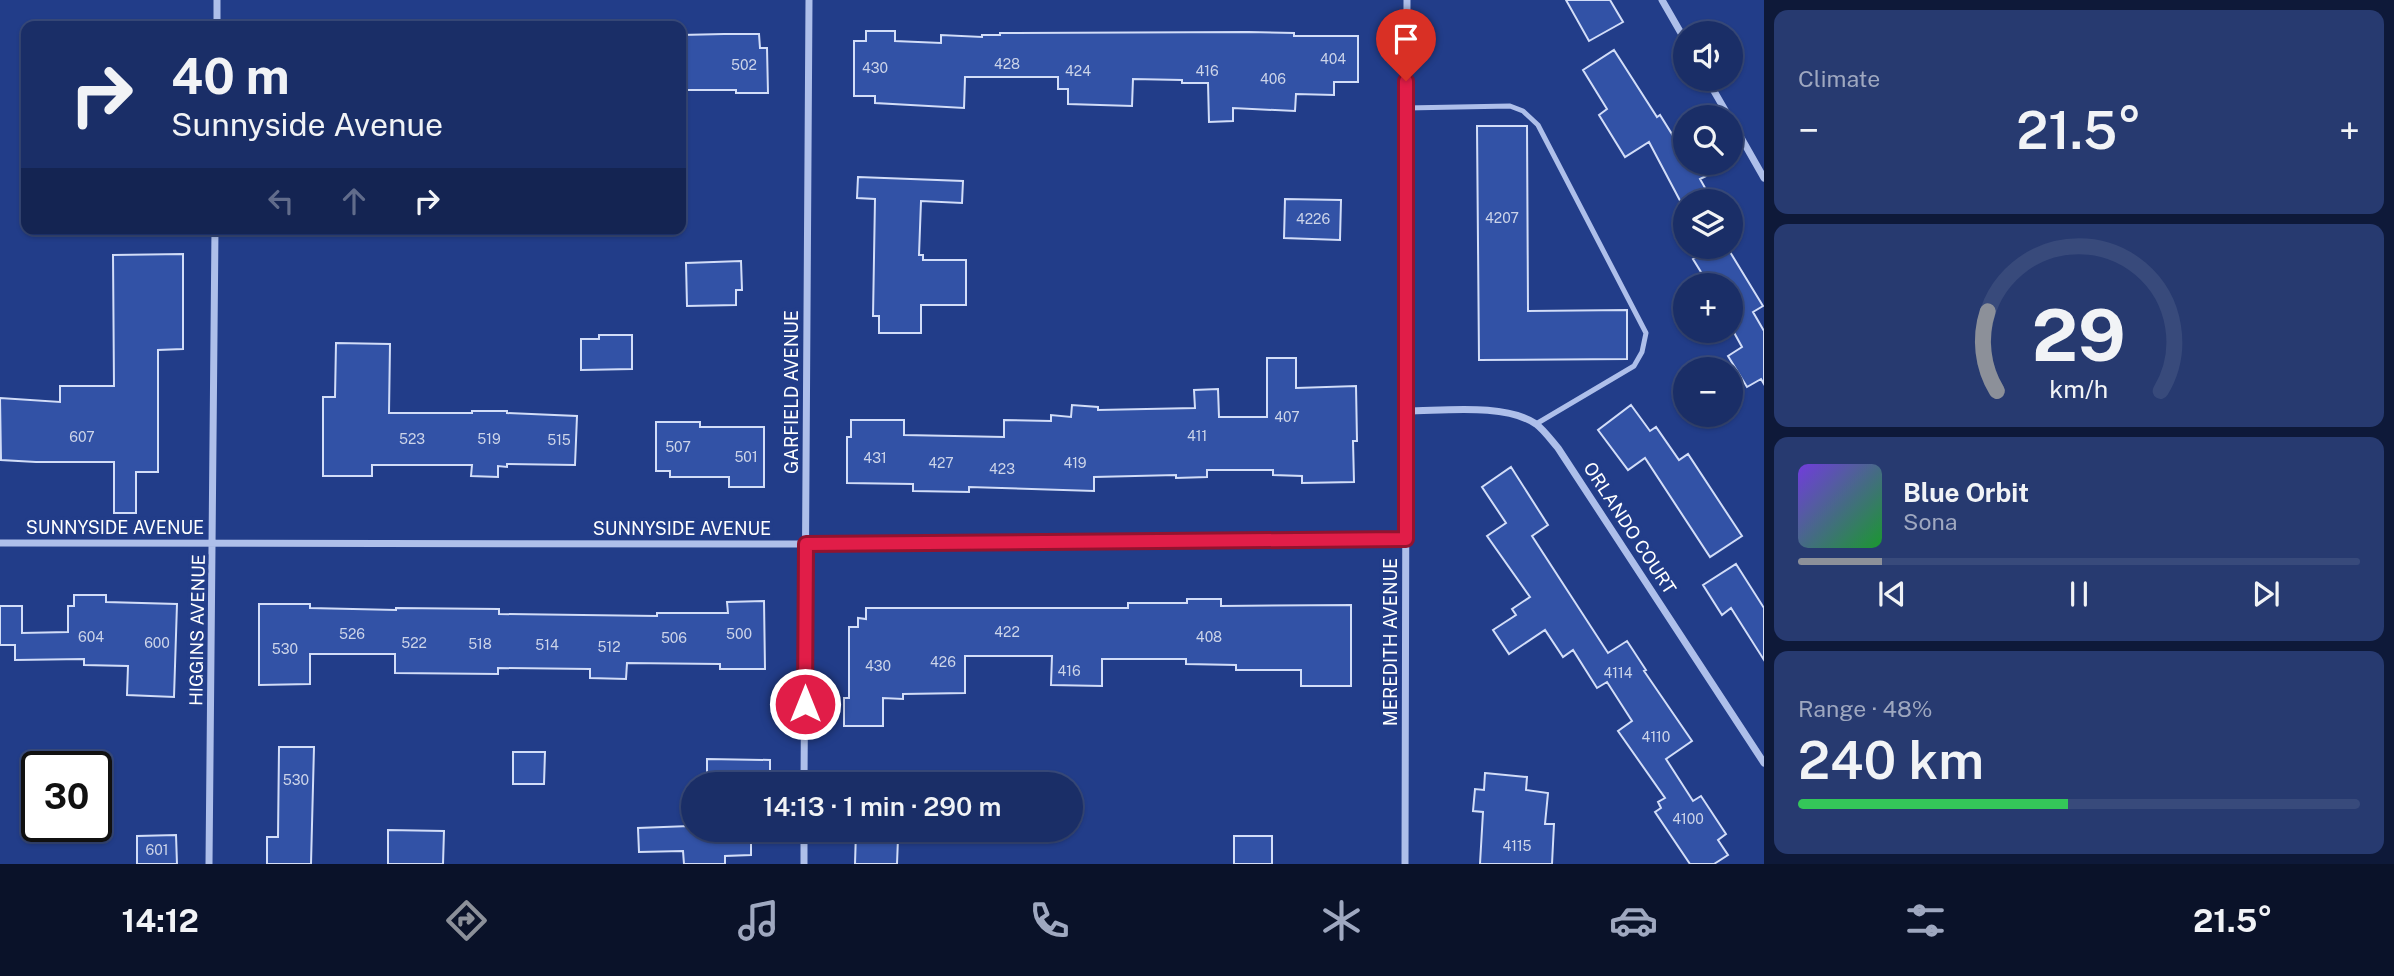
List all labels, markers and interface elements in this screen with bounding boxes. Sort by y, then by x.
pin [1376,9,1436,81]
icon: arrive [1387,20,1425,58]
map controls [1673,21,1743,427]
button: sound [1673,21,1743,91]
text: 40 m [171,47,290,105]
icon: right [56,49,147,140]
house number: 404 [1320,51,1346,67]
house number: 428 [994,56,1020,72]
house number: 502 [731,57,757,73]
house number: 430 [862,60,888,76]
house number: 424 [1065,63,1091,79]
house number: 416 [1195,63,1219,79]
text: Climate [1798,65,1880,92]
house number: 406 [1260,71,1286,87]
text: 21.5° [2016,100,2142,161]
button: search [1673,105,1743,175]
text: Sunnyside Avenue [171,106,443,143]
text: − [1798,108,1819,153]
text: + [2339,108,2360,153]
icon: left [262,182,300,220]
icon: ahead [335,182,373,220]
icon: right [408,182,446,220]
button: layers [1673,189,1743,259]
house number: 4207 [1485,210,1519,226]
house number: 4226 [1296,211,1330,227]
button: + [1673,273,1743,343]
text: 29 [2032,293,2126,378]
street label: GARFIELD AVENUE [781,310,802,474]
button: − [1673,357,1743,427]
text: km/h [2050,374,2108,404]
house number: 407 [1274,409,1300,425]
house number: 411 [1187,428,1207,444]
house number: 607 [69,429,95,445]
house number: 523 [399,431,425,447]
house number: 519 [477,431,501,447]
house number: 515 [547,432,571,448]
house number: 507 [665,439,691,455]
house number: 501 [734,449,758,465]
house number: 431 [863,450,887,466]
house number: 427 [928,455,954,471]
house number: 419 [1063,455,1087,471]
street label: ORLANDO COURT [1579,458,1681,598]
house number: 423 [989,461,1015,477]
text: Blue Orbit [1903,477,2029,508]
text: Sona [1903,508,1957,535]
street label: SUNNYSIDE AVENUE [26,517,204,538]
street label: SUNNYSIDE AVENUE [593,518,771,539]
street label: HIGGINS AVENUE [185,554,209,706]
street label: MEREDITH AVENUE [1380,558,1401,726]
icon: previous [1873,575,1911,613]
icon: pause [2060,575,2098,613]
icon: next [2247,575,2285,613]
house number: 422 [994,624,1020,640]
house number: 526 [339,626,365,642]
house number: 500 [726,626,752,642]
house number: 604 [78,629,104,645]
house number: 408 [1196,629,1222,645]
house number: 506 [661,630,687,646]
house number: 600 [144,635,170,651]
house number: 522 [401,635,427,651]
house number: 518 [468,636,492,652]
house number: 514 [535,637,559,653]
house number: 512 [597,639,621,655]
house number: 530 [272,641,298,657]
house number: 426 [930,654,956,670]
house number: 430 [865,658,891,674]
house number: 416 [1057,663,1081,679]
house number: 4114 [1604,665,1633,681]
position arrow [768,667,842,741]
text: Range · 48% [1798,695,1933,722]
house number: 4110 [1642,729,1670,745]
text: 240 km [1798,730,1984,791]
speed limit sign: 30 [21,751,112,842]
house number: 530 [283,772,309,788]
text: 14:13 · 1 min · 290 m [763,791,1001,822]
house number: 4100 [1672,811,1704,827]
house number: 4115 [1502,838,1532,854]
house number: 601 [146,842,168,858]
icon: directions [442,896,491,945]
icon: music [734,896,783,945]
icon: phone [1025,896,1074,945]
icon: climate [1317,896,1366,945]
icon: car [1609,896,1658,945]
icon: filters [1901,896,1950,945]
text: 14:12 [121,902,199,939]
text: 21.5° [2193,902,2272,939]

